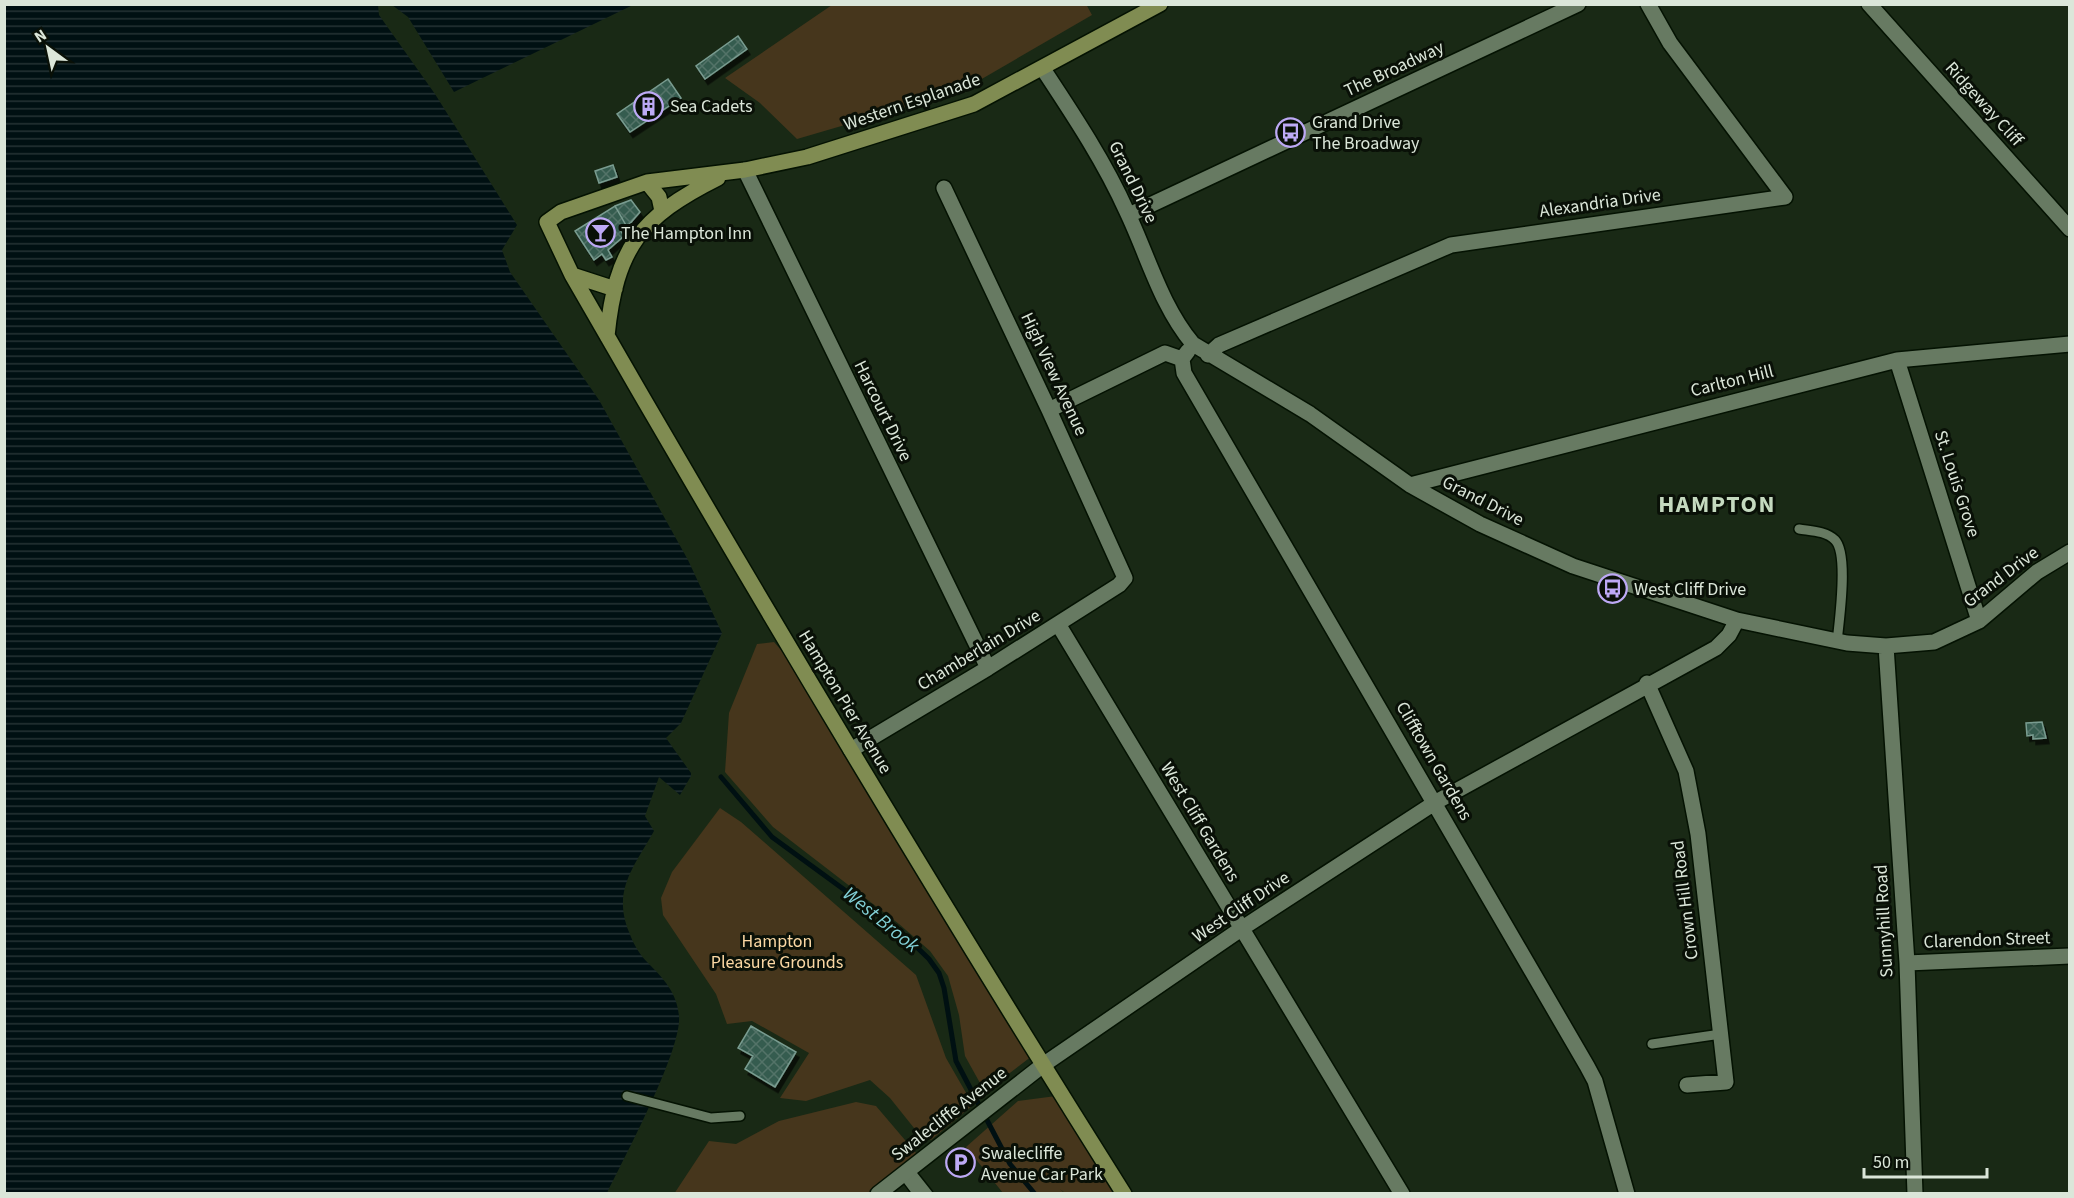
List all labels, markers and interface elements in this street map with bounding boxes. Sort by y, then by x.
north arrow [18,18,78,78]
text: N [30,24,51,48]
street label: The Broadway [1340,35,1448,103]
street label: Ridgeway Cliff [1939,56,2029,152]
street label: Western Esplanade [840,67,984,137]
building icon: Sea Cadets [633,90,665,122]
place label: Sea Cadets [670,94,753,119]
place label: Grand Drive The Broadway [1312,110,1420,156]
bus stop icon: Grand Drive The Broadway [1275,116,1307,148]
street label: Grand Drive [1102,137,1164,227]
street label: Alexandria Drive [1538,182,1662,224]
bar icon: The Hampton Inn [584,217,616,249]
place label: The Hampton Inn [621,221,752,246]
street label: High View Avenue [1014,308,1094,440]
street label: Harcourt Drive [848,356,918,466]
street label: Carlton Hill [1688,359,1776,403]
street label: St. Louis Grove [1928,427,1986,541]
street label: Grand Drive [1438,470,1528,532]
district label: HAMPTON [1658,487,1776,522]
street label: Grand Drive [1958,540,2044,614]
bus stop icon: West Cliff Drive [1597,573,1629,605]
place label: West Cliff Drive [1634,577,1746,602]
street label: Chamberlain Drive [913,603,1045,697]
street label: Hampton Pier Avenue [792,626,898,778]
street label: Clifftown Gardens [1390,697,1478,825]
street label: West Cliff Gardens [1154,757,1246,887]
street label: Crown Hill Road [1665,839,1705,961]
street label: Sunnyhill Road [1869,864,1899,978]
street label: West Cliff Drive [1187,865,1295,949]
water label: West Brook [837,880,926,960]
street label: Clarendon Street [1923,925,2051,955]
park label: Hampton Pleasure Grounds [711,929,843,975]
street label: Swalecliffe Avenue [886,1061,1012,1167]
place label: Swalecliffe Avenue Car Park [981,1141,1103,1187]
scale bar [1864,1141,1987,1179]
parking icon: Swalecliffe Avenue Car Park [944,1147,976,1179]
text: 50 m [1873,1150,1909,1175]

